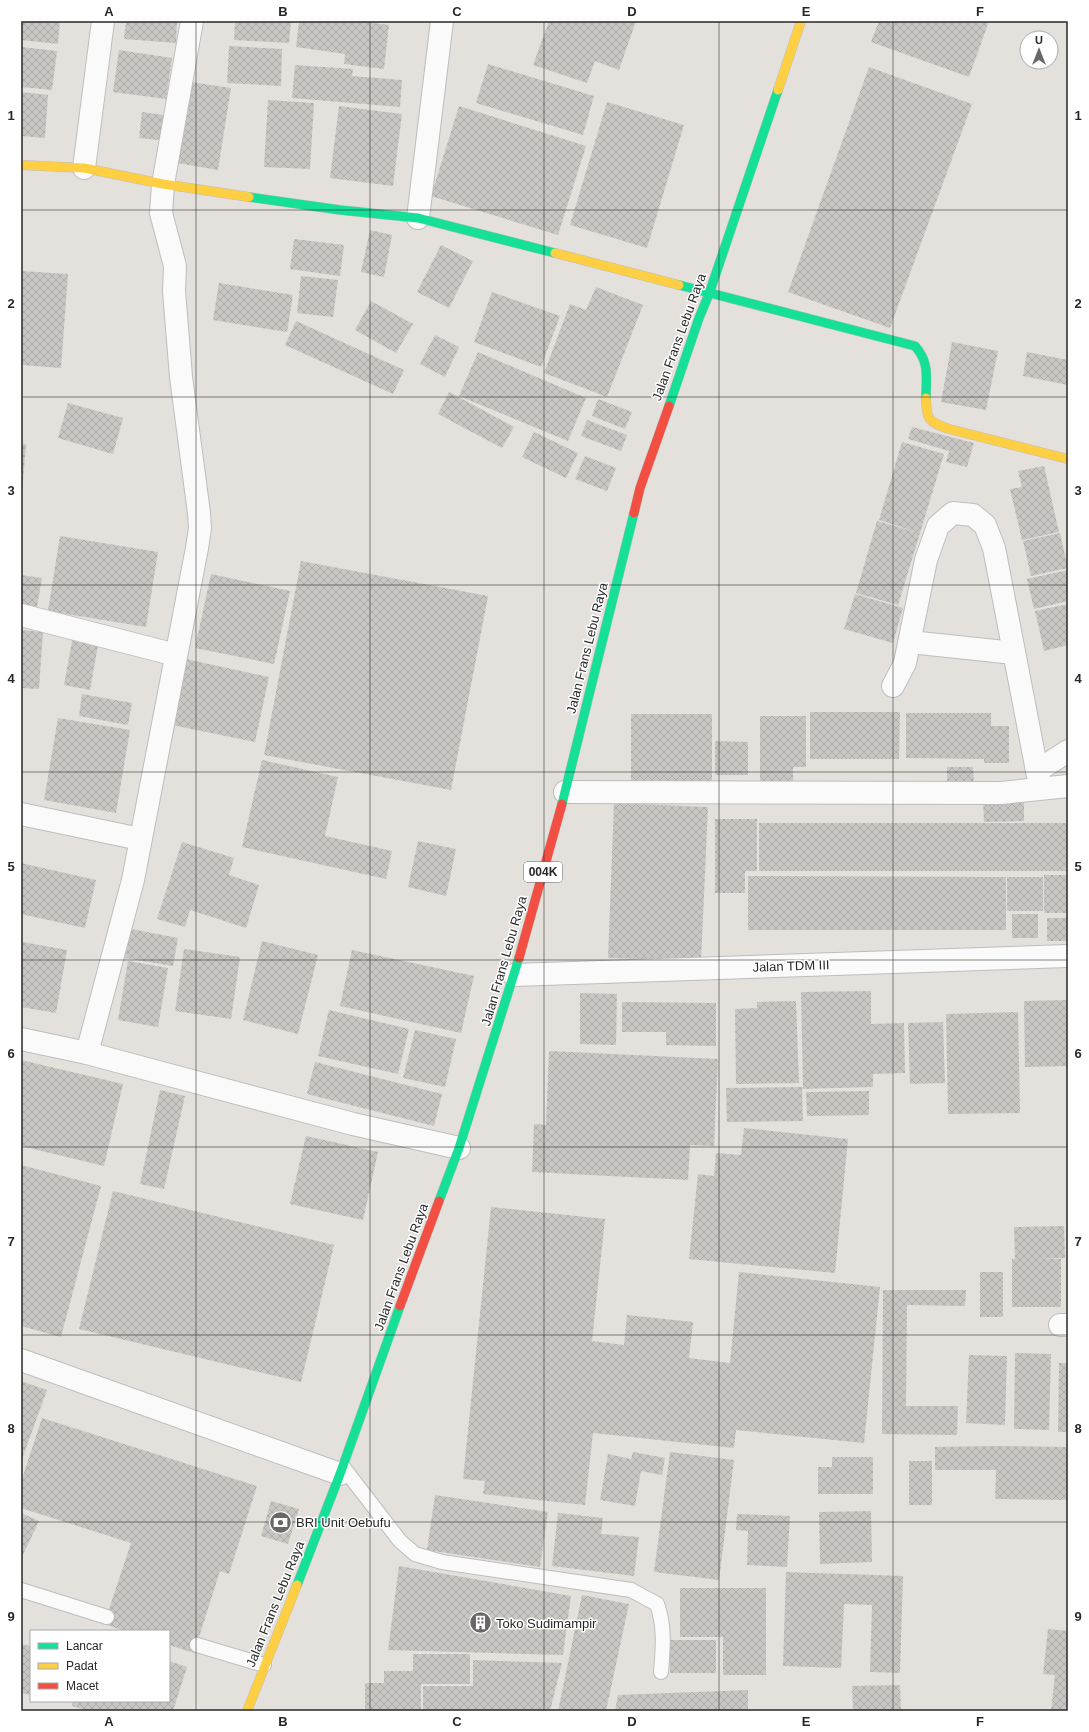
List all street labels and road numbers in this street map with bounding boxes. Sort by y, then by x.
street label: Jalan Frans Lebu Raya [649,271,709,403]
street label: Jalan Frans Lebu Raya [563,580,611,715]
road number: 004K [524,862,562,882]
street label: Jalan Frans Lebu Raya [478,894,530,1028]
street label: Jalan TDM III [752,957,830,975]
street label: Jalan Frans Lebu Raya [371,1201,431,1333]
street label: Jalan Frans Lebu Raya [243,1538,307,1669]

